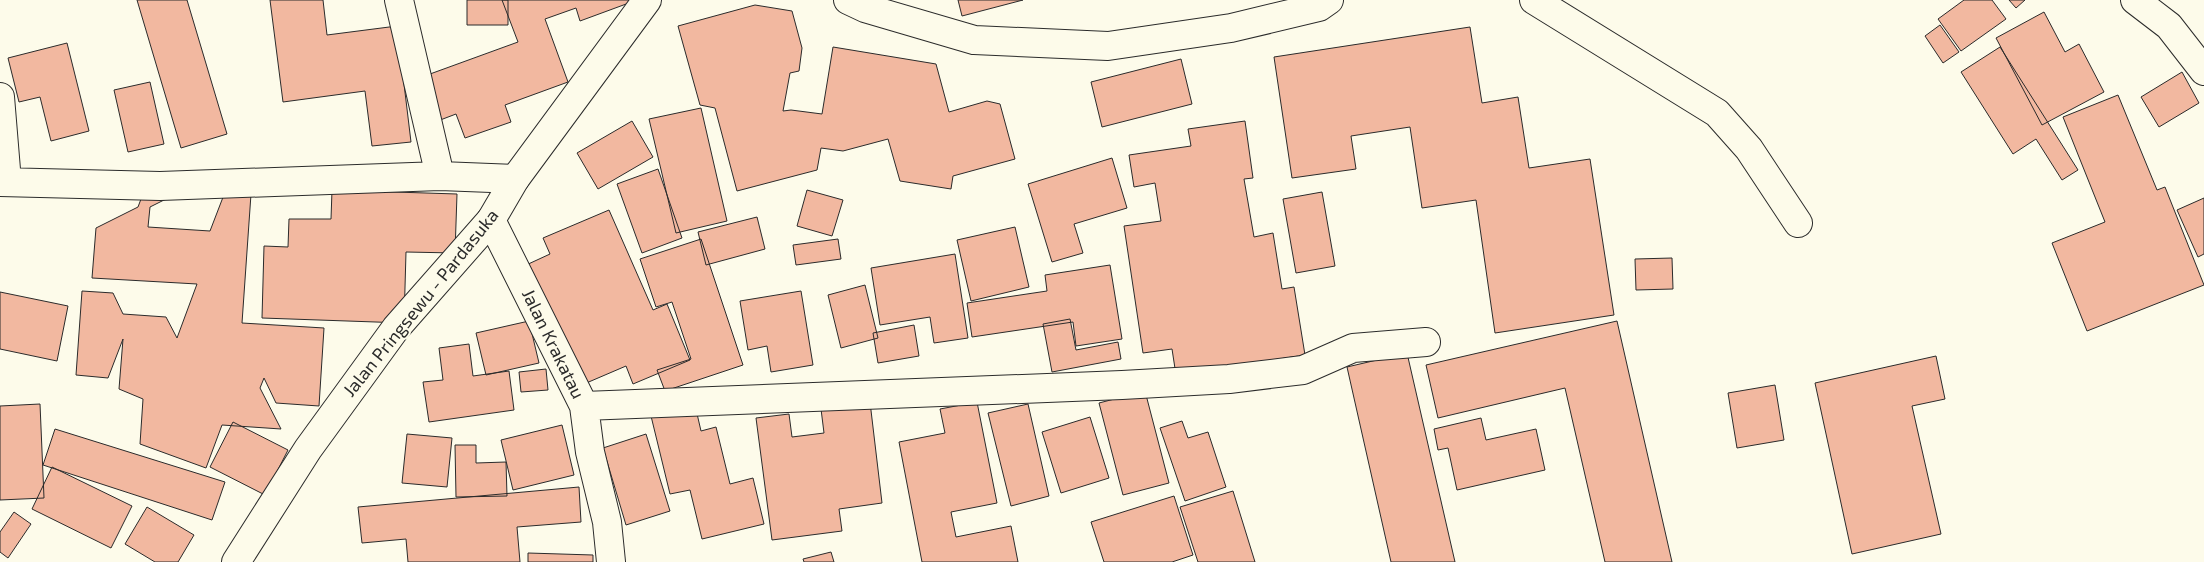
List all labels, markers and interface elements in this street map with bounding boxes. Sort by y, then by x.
street label: Jalan Pringsewu - Pardasuka [338,204,503,400]
street label: Jalan Krakatau [518,285,590,402]

